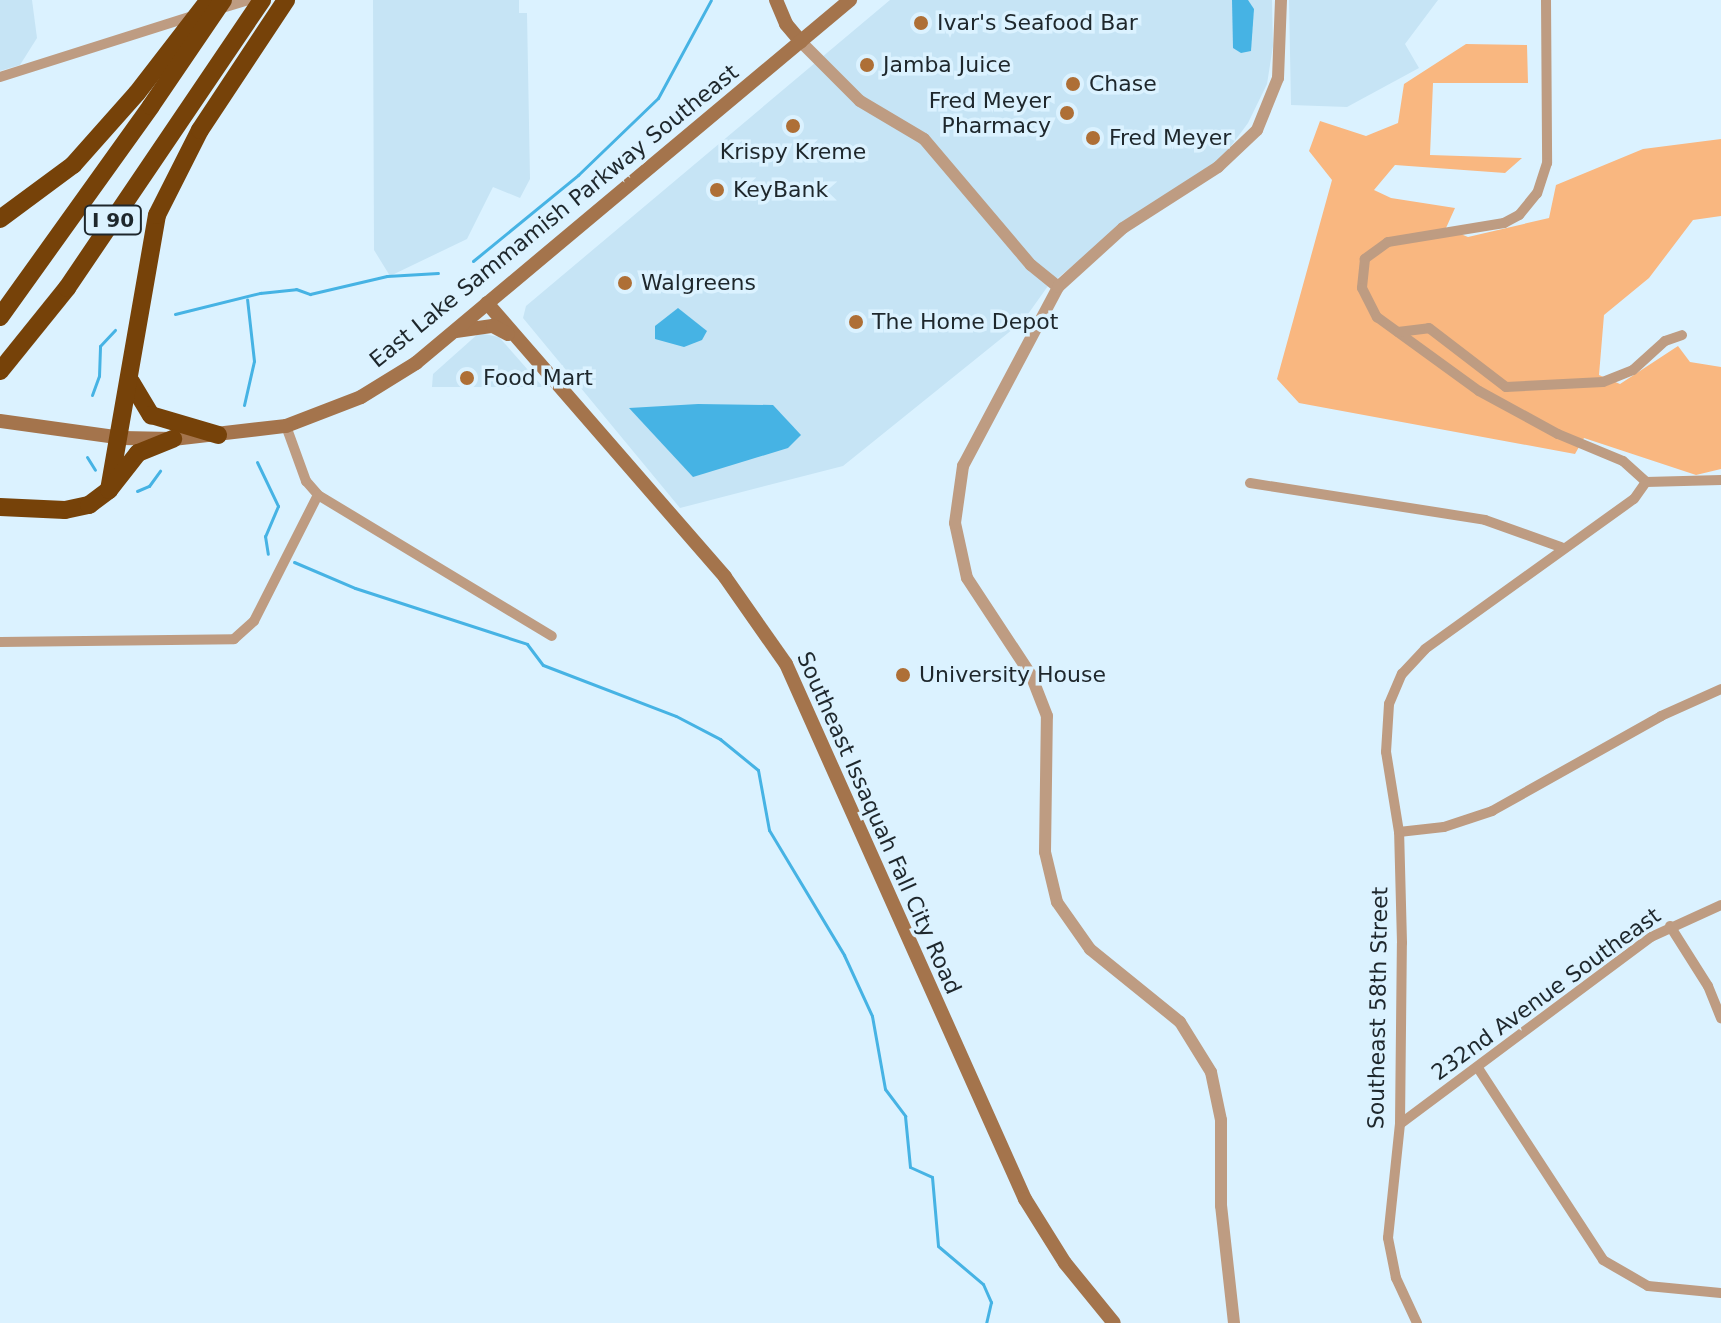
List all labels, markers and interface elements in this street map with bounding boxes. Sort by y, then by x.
place label: Ivar's Seafood Bar [937,10,1138,36]
marker: Ivar's Seafood Bar [912,14,930,32]
place label: Jamba Juice [883,52,1011,78]
marker: Jamba Juice [858,56,876,74]
street label: East Lake Sammamish Parkway Southeast [364,59,744,373]
place label: Chase [1089,71,1157,97]
marker: Chase [1064,75,1082,93]
place label: Fred Meyer Pharmacy [929,87,1051,138]
marker: Fred Meyer Pharmacy [1058,104,1076,122]
marker: Krispy Kreme [784,117,802,135]
place label: Fred Meyer [1109,125,1231,151]
marker: Fred Meyer [1084,129,1102,147]
place label: Krispy Kreme [720,139,866,165]
place label: KeyBank [733,177,828,203]
marker: KeyBank [708,181,726,199]
road number: I 90 [83,204,143,236]
place label: Walgreens [641,270,756,296]
marker: Walgreens [616,274,634,292]
place label: The Home Depot [872,309,1058,335]
marker: The Home Depot [847,313,865,331]
place label: Food Mart [483,365,593,391]
marker: Food Mart [458,369,476,387]
street label: Southeast Issaquah Fall City Road [791,648,967,998]
place label: University House [919,662,1106,688]
marker: University House [894,666,912,684]
street label: Southeast 58th Street [1363,887,1393,1129]
street label: 232nd Avenue Southeast [1426,902,1666,1086]

